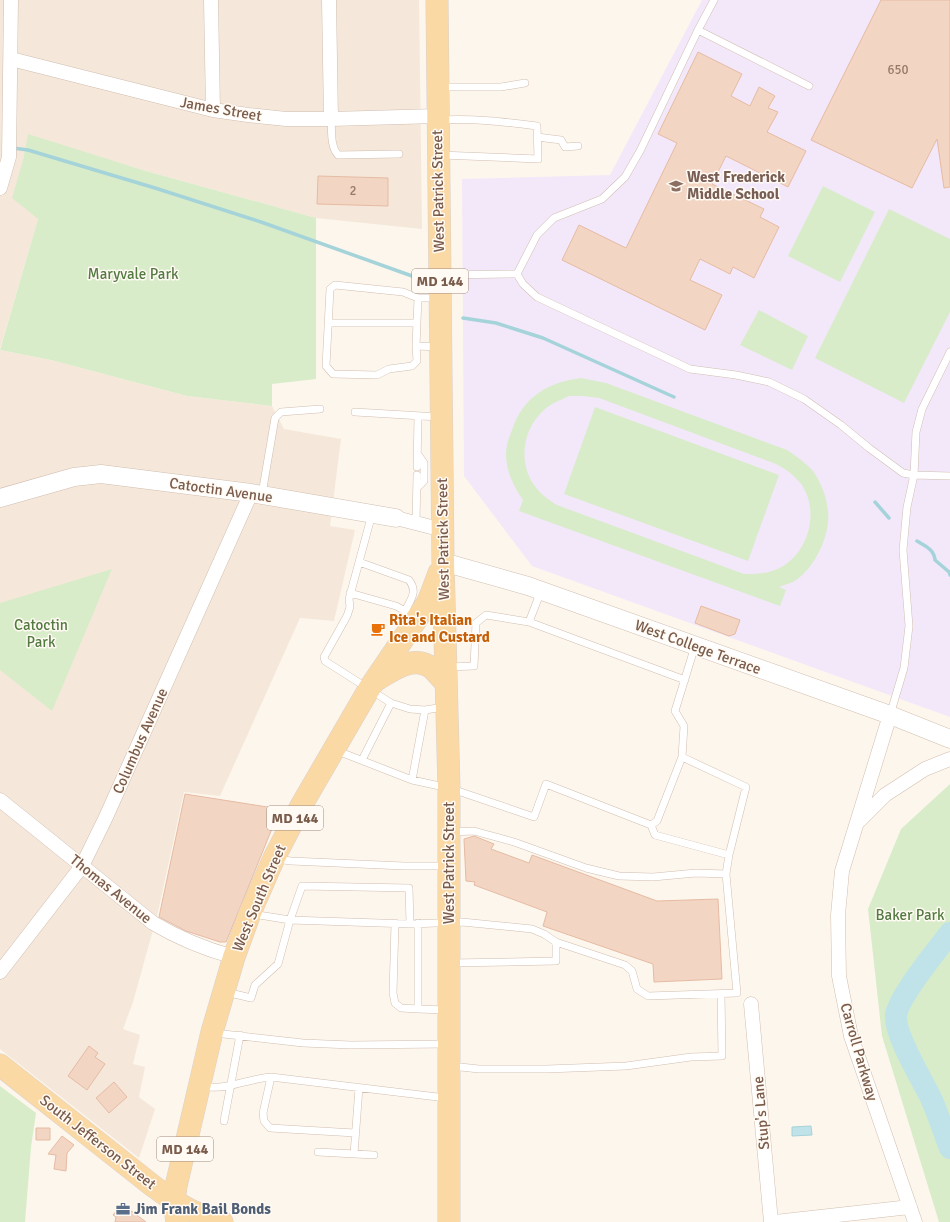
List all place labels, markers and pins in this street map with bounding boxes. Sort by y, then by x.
place label: West Frederick Middle School [687,168,785,203]
school or university icon: West Frederick Middle School [668,178,684,194]
place label: Rita's Italian Ice and Custard [389,611,490,646]
cafe icon: Rita's Italian Ice and Custard [370,621,386,637]
place label: Jim Frank Bail Bonds [134,1200,271,1218]
office icon: Jim Frank Bail Bonds [115,1201,131,1217]

